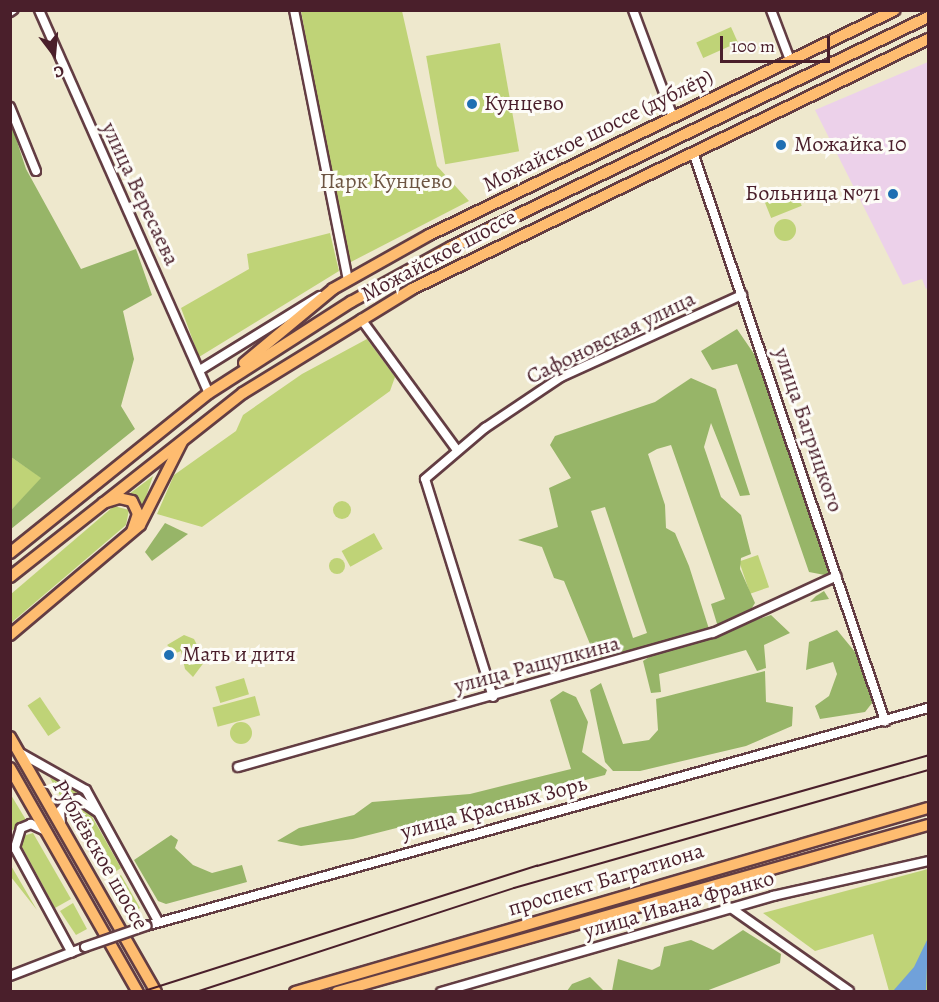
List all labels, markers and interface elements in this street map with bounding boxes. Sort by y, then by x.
north arrow [24,24,84,84]
scale bar [723,24,832,62]
text: 100 m [731,34,775,58]
text: С [51,59,67,83]
street label: Можайское шоссе (дублёр) [479,64,717,198]
place label: Кунцево [484,91,564,117]
marker: Кунцево [465,97,479,111]
street label: улица Вересаева [95,118,185,270]
place label: Можайка 10 [794,132,907,158]
marker: Можайка 10 [772,136,790,154]
park label: Парк Кунцево [320,169,452,195]
place label: Больница №71 [745,181,880,207]
marker: Больница №71 [884,185,902,203]
street label: Можайское шоссе [357,204,521,308]
street label: Сафоновская улица [522,286,700,390]
street label: улица Багрицкого [768,344,848,516]
street label: улица Ращупкина [451,630,623,700]
place label: Мать и дитя [182,642,296,668]
marker: Мать и дитя [160,646,178,664]
street label: улица Красных Зорь [398,770,590,846]
street label: Рублёвское шоссе [46,775,154,935]
street label: проспект Багратиона [505,838,707,922]
street label: улица Ивана Франко [581,865,777,945]

